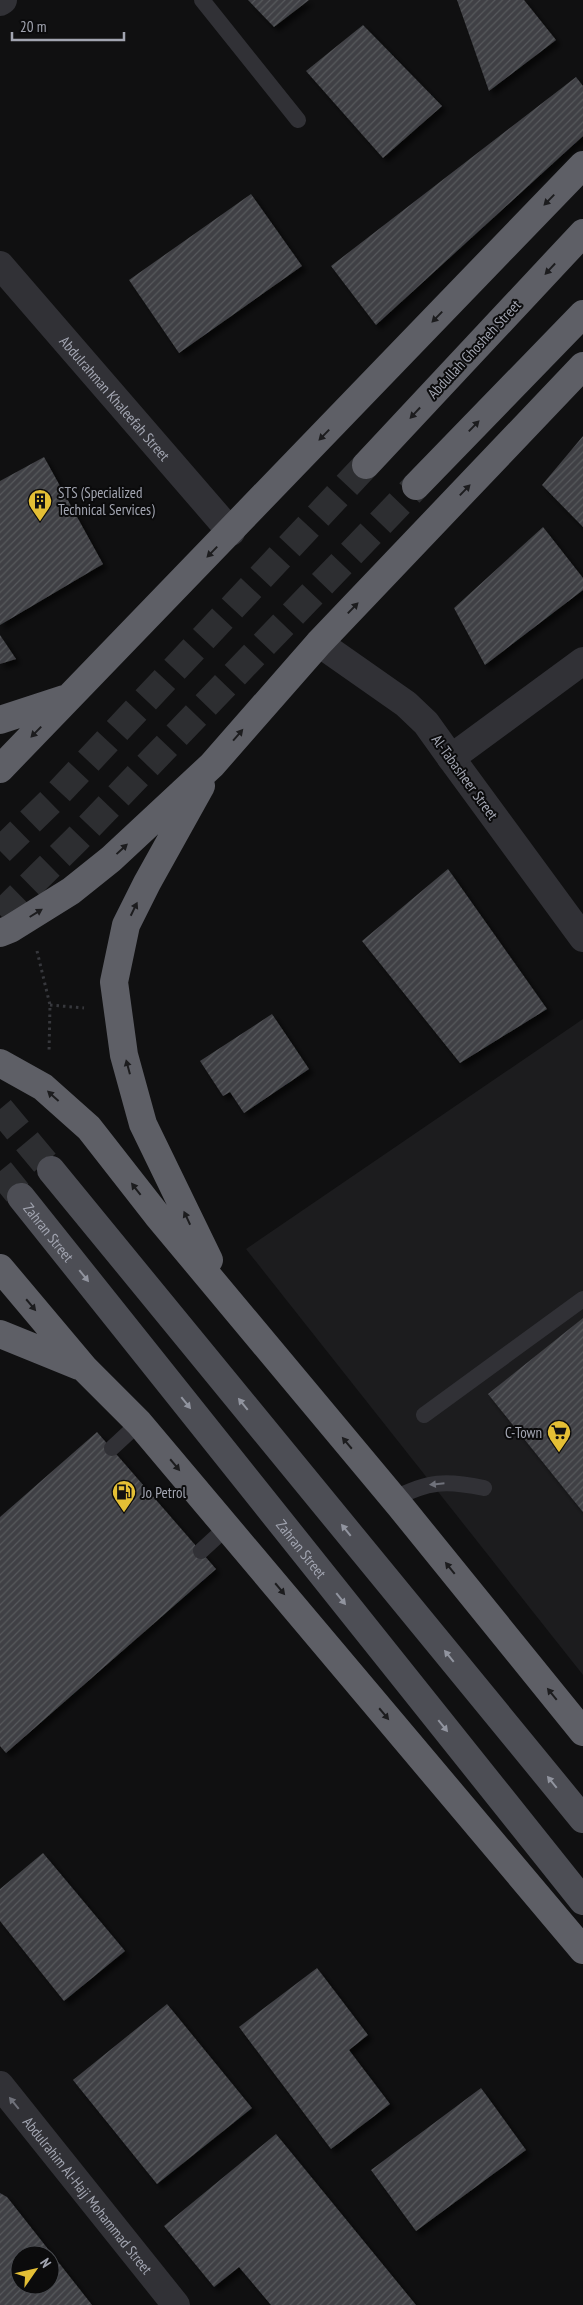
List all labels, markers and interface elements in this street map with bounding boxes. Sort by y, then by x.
scale bar [12,10,125,42]
text: 20 m [20,17,46,36]
one-way arrow [543,194,555,206]
one-way arrow [544,262,556,274]
street label: Abdullah Ghosheh Street [423,296,525,402]
one-way arrow [431,311,443,323]
street label: Abdulrahman Khaleefah Street [56,332,174,464]
one-way arrow [409,406,421,418]
one-way arrow [468,420,480,432]
one-way arrow [318,428,330,440]
place label: STS (Specialized Technical Services) [58,483,155,519]
one-way arrow [459,485,471,497]
building icon: STS (Specialized Technical Services) [27,488,53,522]
one-way arrow [206,545,218,557]
one-way arrow [347,602,359,614]
one-way arrow [30,726,42,738]
one-way arrow [233,729,244,742]
street label: Al-Tabasheer Street [428,731,502,823]
one-way arrow [116,843,128,855]
one-way arrow [130,902,138,916]
one-way arrow [29,908,42,917]
one-way arrow [123,1059,131,1074]
one-way arrow [48,1090,60,1102]
one-way arrow [131,1183,142,1196]
street label: Zahran Street [20,1199,78,1265]
one-way arrow [183,1210,192,1225]
one-way arrow [79,1269,90,1282]
one-way arrow [26,1299,37,1312]
one-way arrow [180,1396,191,1409]
one-way arrow [238,1398,249,1411]
supermarket icon: C-Town [546,1419,572,1453]
place label: C-Town [505,1423,542,1442]
one-way arrow [341,1437,352,1450]
one-way arrow [169,1459,180,1472]
fuel station icon: Jo Petrol [111,1479,137,1513]
one-way arrow [429,1480,445,1488]
place label: Jo Petrol [141,1483,187,1502]
street label: Zahran Street [272,1515,331,1582]
one-way arrow [341,1524,352,1537]
one-way arrow [445,1562,456,1575]
one-way arrow [274,1583,285,1596]
one-way arrow [336,1592,347,1605]
one-way arrow [444,1650,455,1663]
one-way arrow [547,1688,558,1701]
one-way arrow [378,1708,389,1720]
one-way arrow [437,1719,448,1732]
one-way arrow [547,1775,558,1788]
one-way arrow [9,2097,20,2110]
street label: Abdulrahim Al-Hajj Mohammad Street [19,2112,157,2278]
north arrow [10,2245,60,2295]
text: N [36,2255,55,2271]

